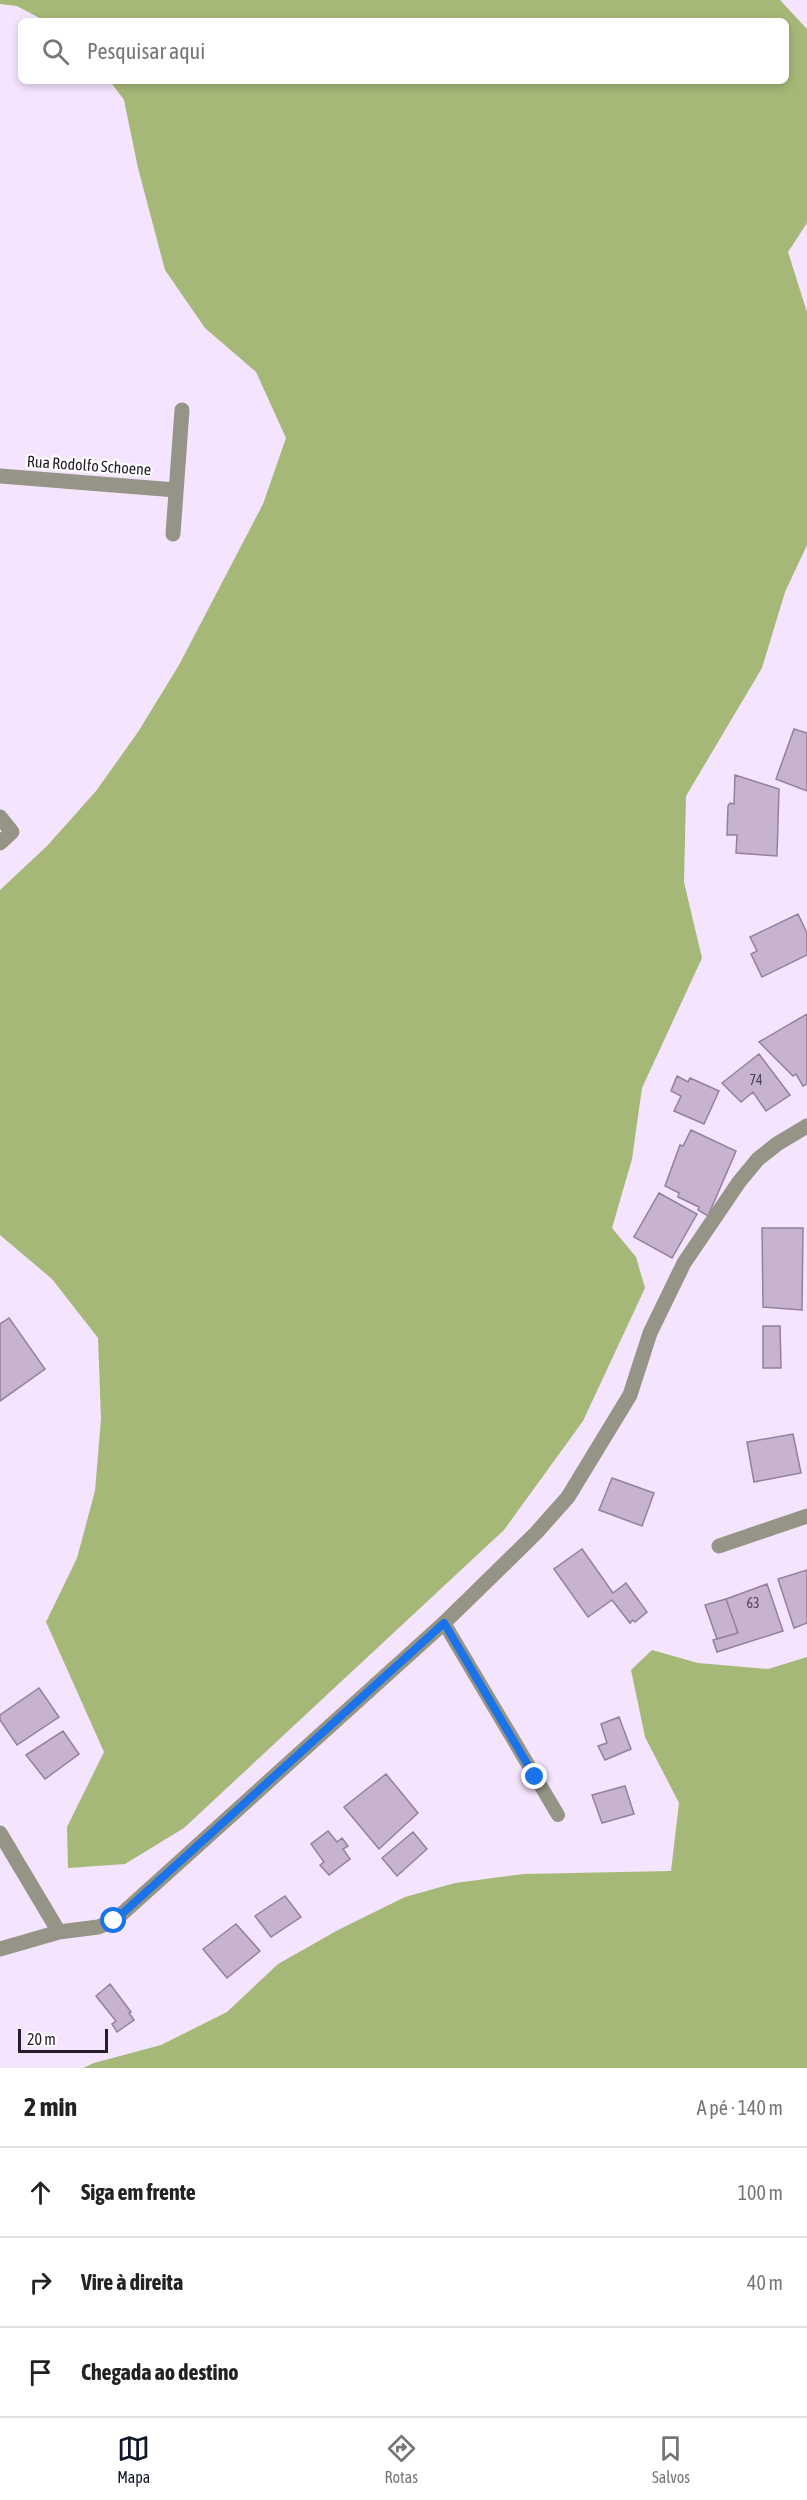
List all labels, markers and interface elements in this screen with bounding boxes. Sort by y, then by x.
search box [18,18,789,84]
icon: search [39,35,72,68]
text: Pesquisar aqui [87,38,205,64]
street label: Rua Rodolfo Schoene [26,452,152,478]
house number: 74 [749,1072,763,1088]
house number: 63 [746,1595,760,1611]
route end [521,1763,547,1789]
route start [100,1907,126,1933]
scale bar [18,2026,108,2054]
text: 20 m [27,2030,56,2048]
text: 2 min [24,2092,77,2122]
text: A pé · 140 m [697,2096,783,2119]
icon: ahead [24,2176,57,2209]
text: Siga em frente [81,2179,196,2205]
text: 100 m [738,2181,783,2204]
icon: right [24,2266,57,2299]
text: Vire à direita [81,2269,183,2295]
text: 40 m [747,2271,783,2294]
icon: arrive [24,2356,57,2389]
text: Chegada ao destino [81,2359,239,2385]
tab: Mapa [117,2432,150,2486]
tab: Rotas [385,2432,418,2486]
tab: Salvos [652,2432,690,2486]

